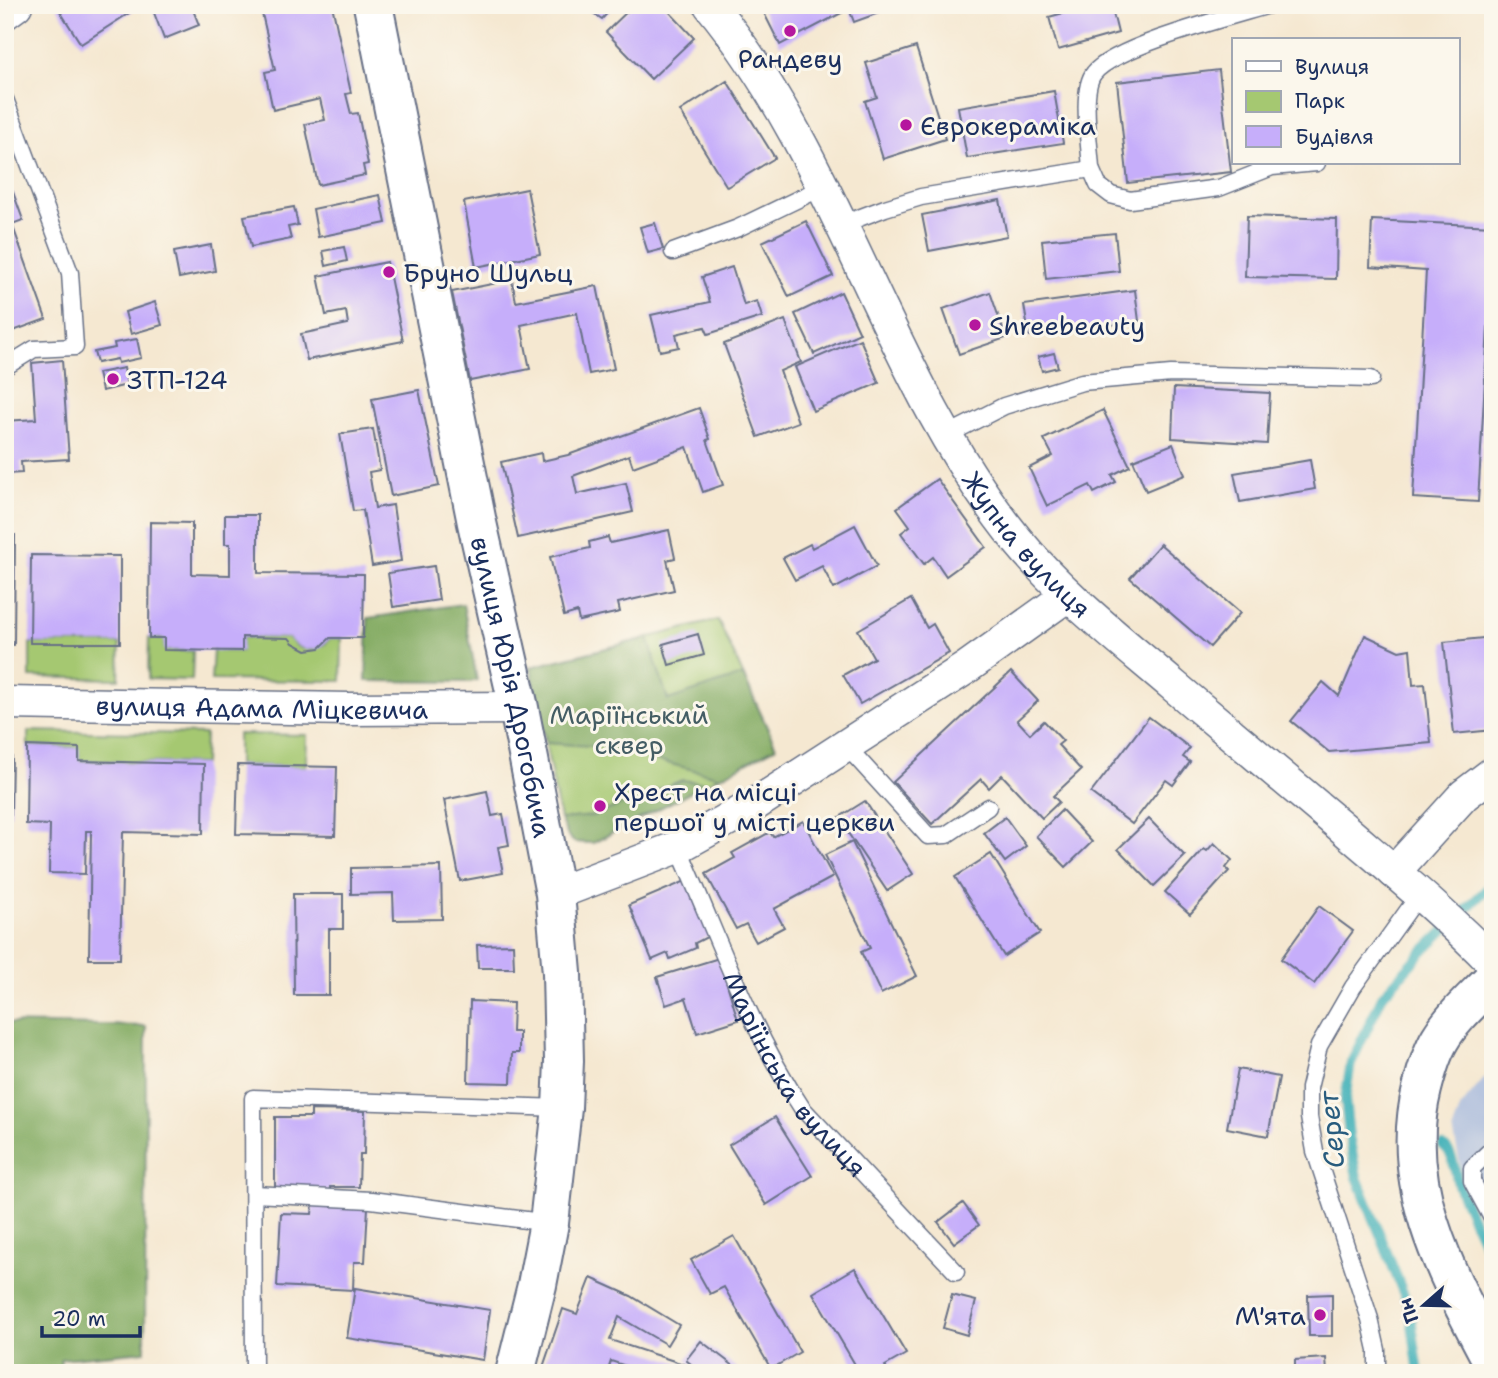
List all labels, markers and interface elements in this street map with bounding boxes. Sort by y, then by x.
marker: Рандеву [782,23,798,39]
legend [1232,38,1460,164]
place label: Рандеву [738,41,842,76]
text: Вулиця [1295,53,1369,81]
text: Парк [1295,87,1345,115]
place label: Єврокераміка [920,108,1096,143]
marker: Єврокераміка [898,117,914,133]
text: Будівля [1295,123,1374,151]
place label: Бруно Шульц [403,255,573,290]
marker: Бруно Шульц [381,264,397,280]
place label: Shreebeauty [989,308,1145,343]
marker: Shreebeauty [967,317,983,333]
place label: ЗТП-124 [127,362,228,397]
marker: ЗТП-124 [105,371,121,387]
street label: Жупна вулиця [955,464,1099,625]
street label: вулиця Юрія Дрогобича [463,533,561,840]
street label: вулиця Адама Міцкевича [95,687,428,727]
park label: Маріїнський сквер [550,697,708,762]
place label: Хрест на місці першої у місті церкви [614,774,895,839]
marker: Хрест на місці першої у місті церкви [592,798,608,814]
street label: Маріїнська вулиця [715,966,875,1184]
water label: Серет [1309,1088,1353,1170]
north arrow [1390,1270,1460,1340]
scale bar [42,1294,140,1338]
text: Пн [1392,1295,1425,1327]
place label: М'ята [1235,1298,1306,1333]
text: 20 m [52,1305,106,1333]
marker: М'ята [1312,1307,1328,1323]

